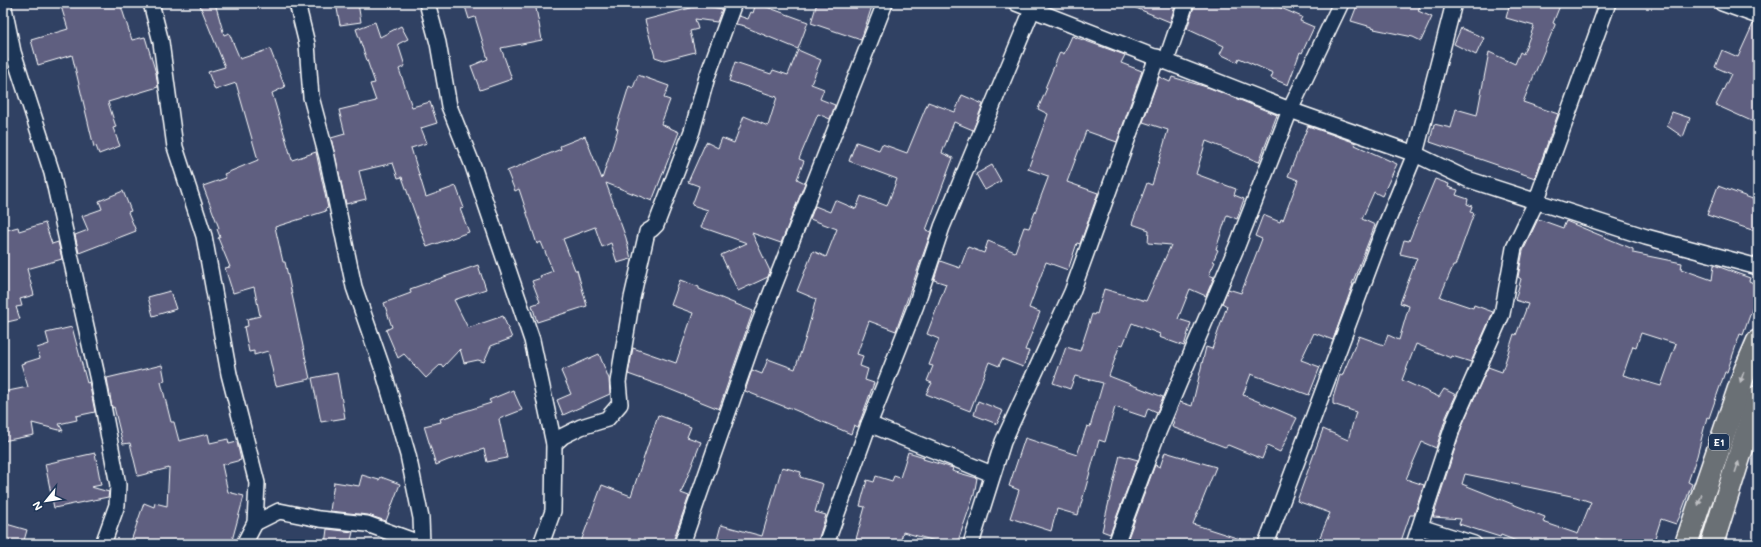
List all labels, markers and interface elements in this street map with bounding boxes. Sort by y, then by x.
one-way arrow [1739,372,1745,384]
road number: E1 [1709,434,1729,450]
one-way arrow [1734,460,1740,472]
north arrow [26,481,66,521]
one-way arrow [1697,494,1703,506]
text: N [28,499,45,514]

